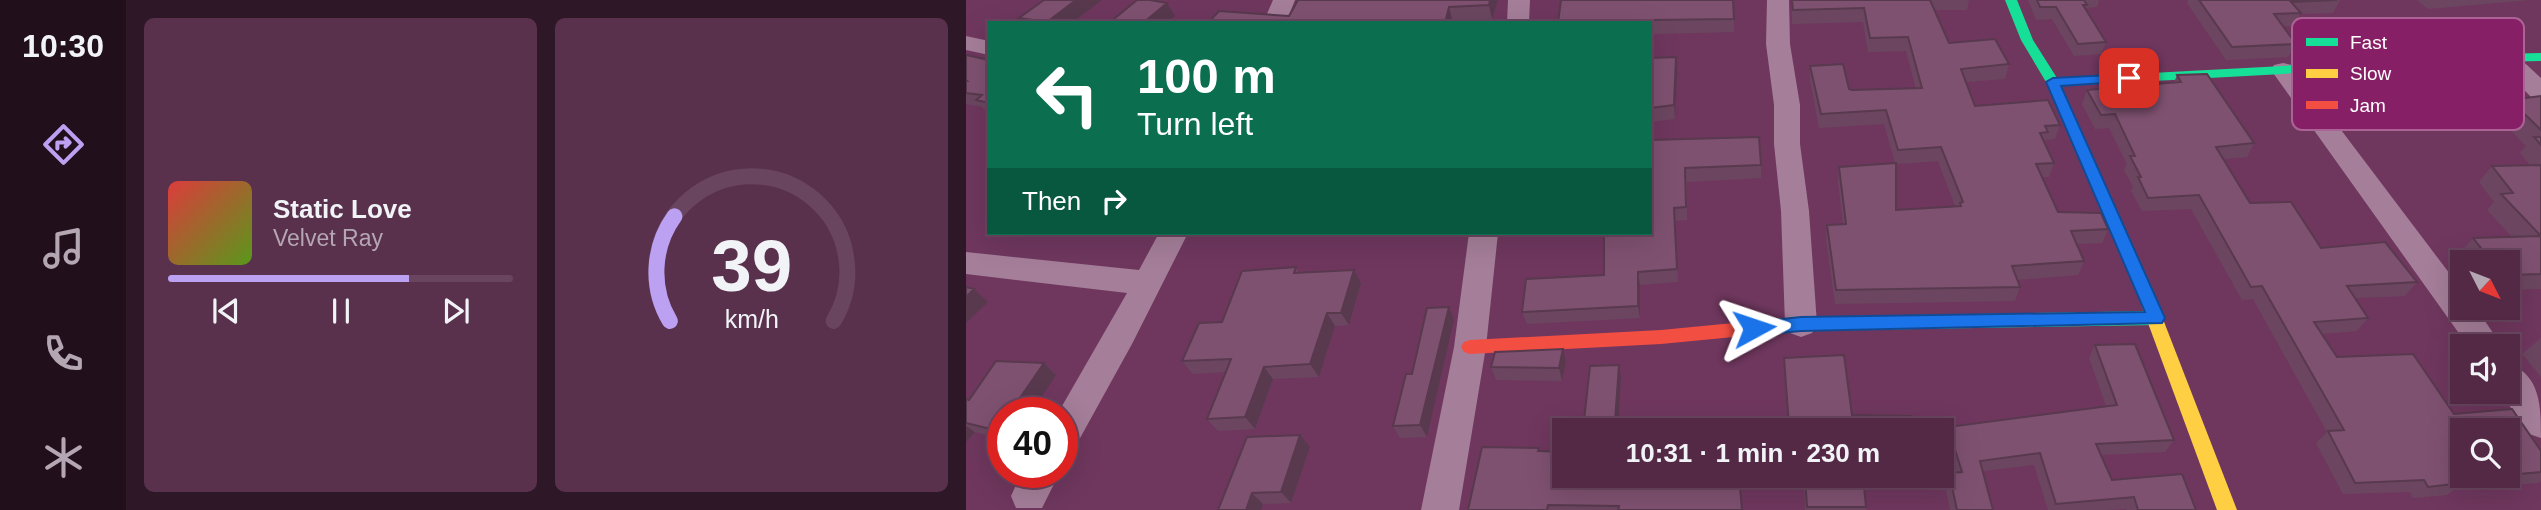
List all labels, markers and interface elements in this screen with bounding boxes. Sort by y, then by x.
legend [2292,18,2524,130]
text: 10:30 [22,28,104,64]
text: Fast [2350,32,2388,53]
pin [2099,48,2159,108]
icon: left [1022,49,1113,140]
text: 100 m [1137,49,1276,103]
icon: arrive [2110,59,2148,97]
text: Slow [2350,63,2391,84]
text: Jam [2350,95,2386,116]
text: Turn left [1137,106,1253,142]
icon: directions [39,120,88,169]
icon: right [1095,182,1133,220]
text: Then [1022,186,1081,216]
text: Static Love [273,194,412,224]
icon: music [39,224,88,273]
text: Velvet Ray [273,225,383,251]
text: 39 [711,225,792,306]
north arrow [2450,250,2520,320]
map controls [2450,250,2520,488]
position arrow [1717,291,1791,365]
icon: previous [207,292,245,330]
icon: pause [322,292,360,330]
icon: next [437,292,475,330]
text: km/h [724,305,779,333]
icon: phone [39,329,88,378]
button: sound [2450,334,2520,404]
speed limit sign: 40 [987,397,1078,488]
button: search [2450,418,2520,488]
icon: climate [39,433,88,482]
text: 10:31 · 1 min · 230 m [1626,438,1880,468]

